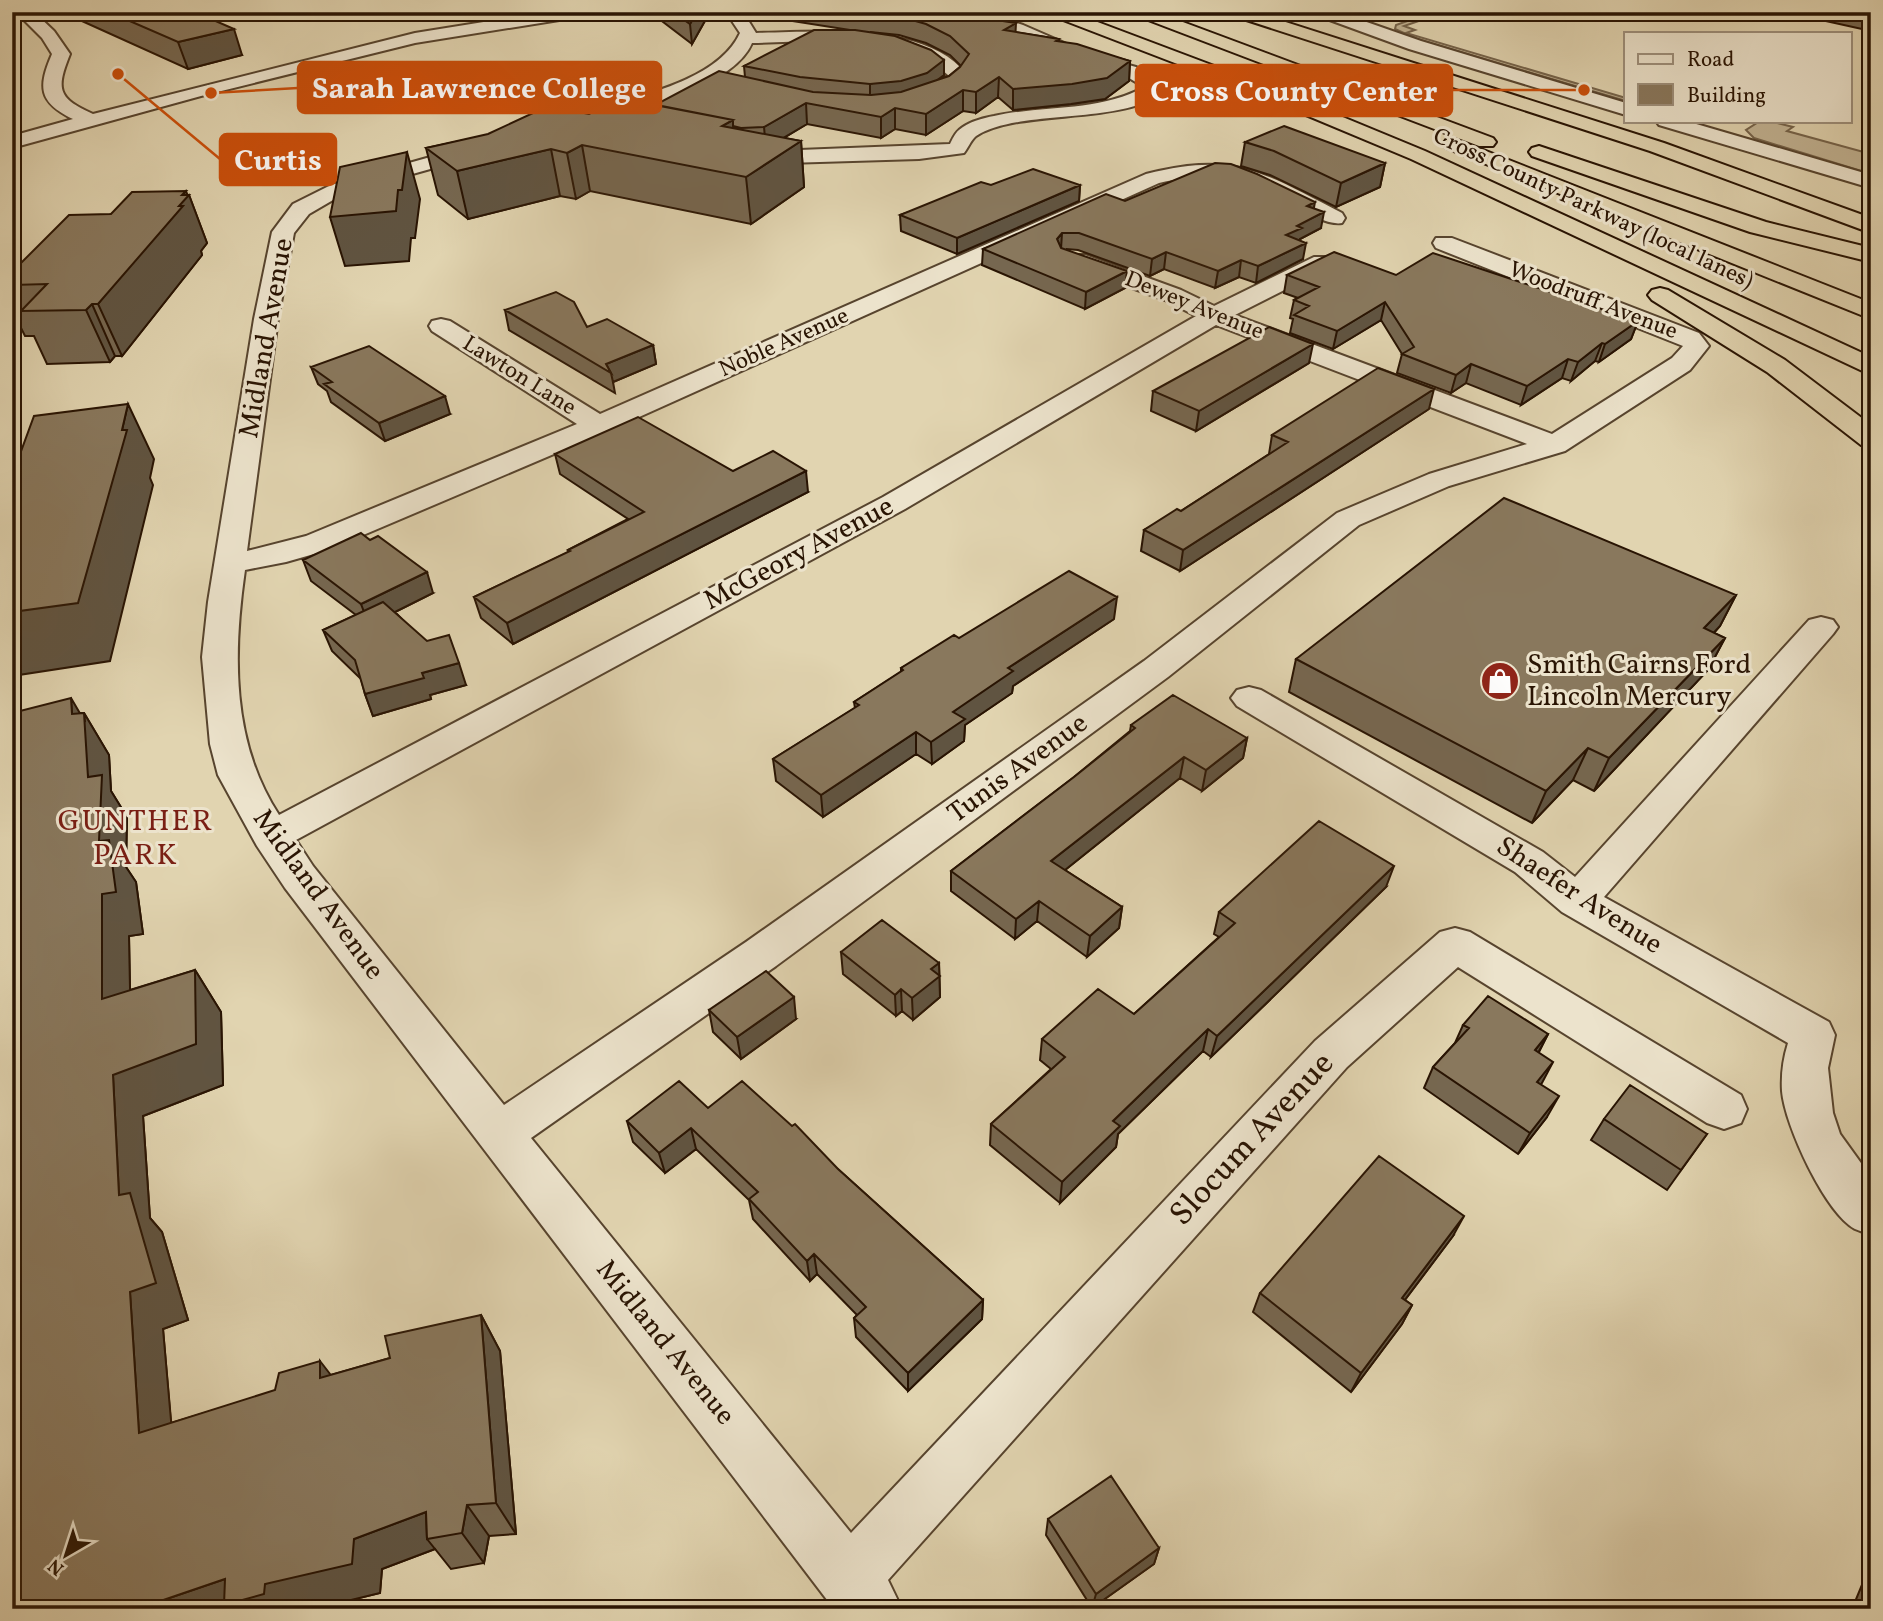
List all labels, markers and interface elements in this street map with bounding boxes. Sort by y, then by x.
legend [1624,32,1852,122]
text: Road [1687,46,1734,75]
callout: Sarah Lawrence College [298,62,661,113]
callout: Cross County Center [1136,65,1452,116]
text: Sarah Lawrence College [312,69,646,111]
text: Cross County Center [1150,72,1438,114]
text: Building [1687,82,1766,111]
street label: Cross County Parkway (local lanes) [1428,121,1758,297]
callout: Curtis [220,134,336,185]
text: Curtis [234,141,322,183]
street label: Midland Avenue [230,235,304,441]
street label: Woodruff Avenue [1504,254,1682,348]
street label: Dewey Avenue [1120,264,1268,348]
street label: Noble Avenue [714,300,854,386]
street label: Lawton Lane [456,328,582,424]
street label: McGeory Avenue [697,488,901,620]
place label: Smith Cairns Ford Lincoln Mercury [1527,646,1751,717]
shop icon: Smith Cairns Ford Lincoln Mercury [1479,660,1521,702]
street label: Tunis Avenue [940,705,1096,833]
district label: GUNTHER PARK [58,801,214,877]
street label: Midland Avenue [243,802,393,988]
street label: Shaefer Avenue [1488,828,1670,964]
street label: Slocum Avenue [1160,1043,1346,1237]
street label: Midland Avenue [586,1252,744,1434]
north arrow [32,1520,102,1590]
text: N [43,1552,70,1581]

